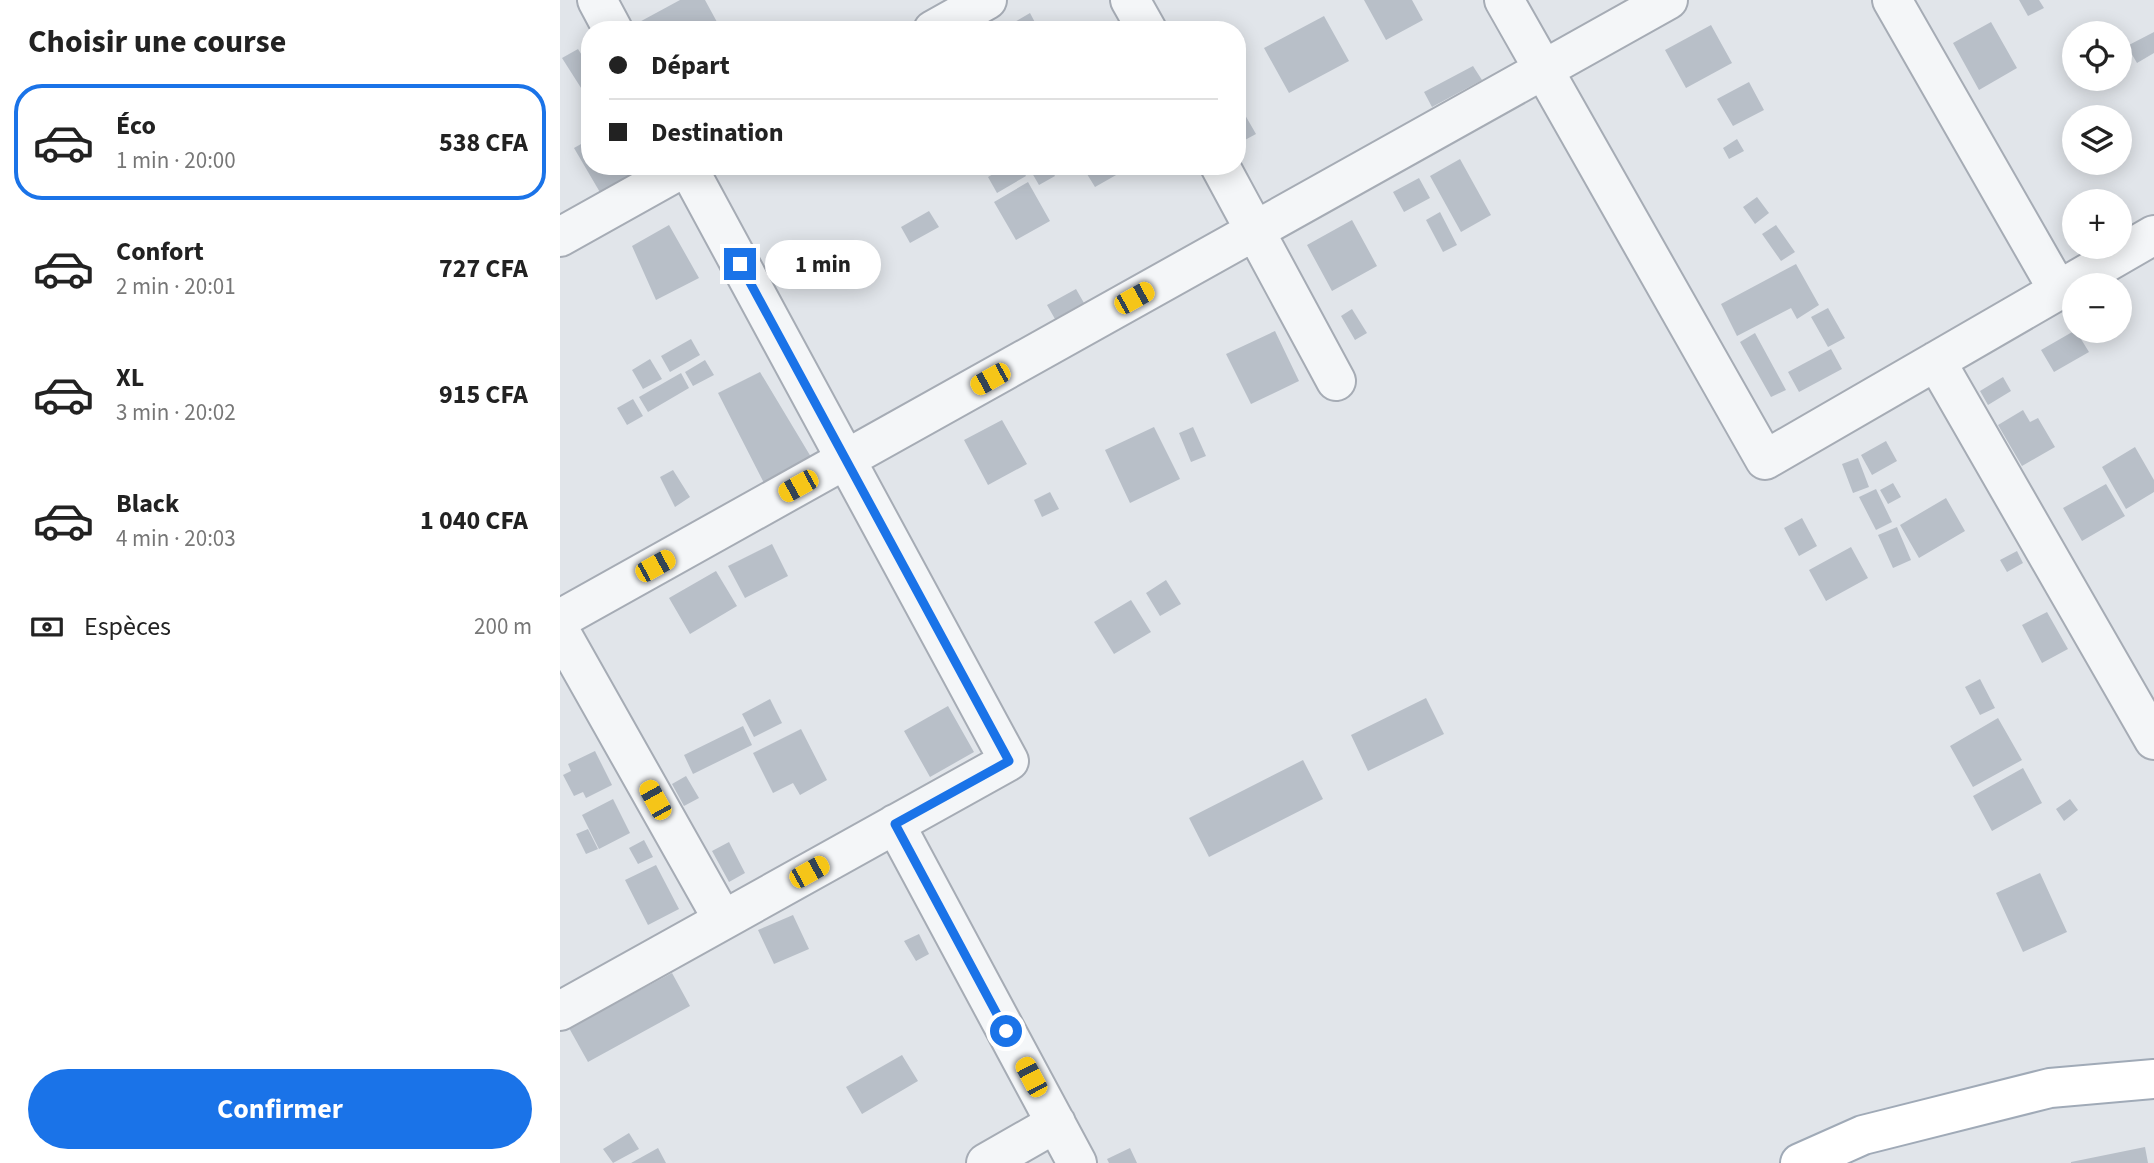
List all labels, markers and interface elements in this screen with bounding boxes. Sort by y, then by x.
text: Choisir une course [28,19,286,65]
map controls [2062,21,2132,343]
button: locate [2062,21,2132,91]
text: Départ [651,47,730,84]
button: layers [2062,105,2132,175]
text: Éco [116,107,156,144]
icon: car [32,111,95,174]
text: Destination [651,114,784,151]
text: 538 CFA [439,124,528,161]
text: 1 min · 20:00 [116,144,236,177]
button: + [2062,189,2132,259]
text: Confort [116,233,204,270]
icon: car [32,237,95,300]
callout: 1 min [764,240,880,288]
route end [724,248,756,280]
text: 1 min [795,248,851,281]
text: 727 CFA [439,250,528,287]
text: 2 min · 20:01 [116,270,236,303]
button: − [2062,273,2132,343]
car [1111,279,1158,317]
text: XL [116,359,144,396]
car [967,360,1014,398]
icon: car [32,363,95,426]
text: 915 CFA [439,376,528,413]
text: 3 min · 20:02 [116,396,236,429]
car [775,467,822,505]
text: Black [116,485,179,522]
icon: car [32,489,95,552]
text: 1 040 CFA [420,502,528,539]
text: 4 min · 20:03 [116,522,236,555]
car [632,547,679,585]
icon: cash [28,608,66,646]
text: Espèces [84,608,171,645]
text: 200 m [474,610,532,643]
car [636,777,675,823]
car [786,853,833,891]
route start [990,1015,1022,1047]
car [1012,1054,1051,1100]
button: Confirmer [28,1069,532,1149]

